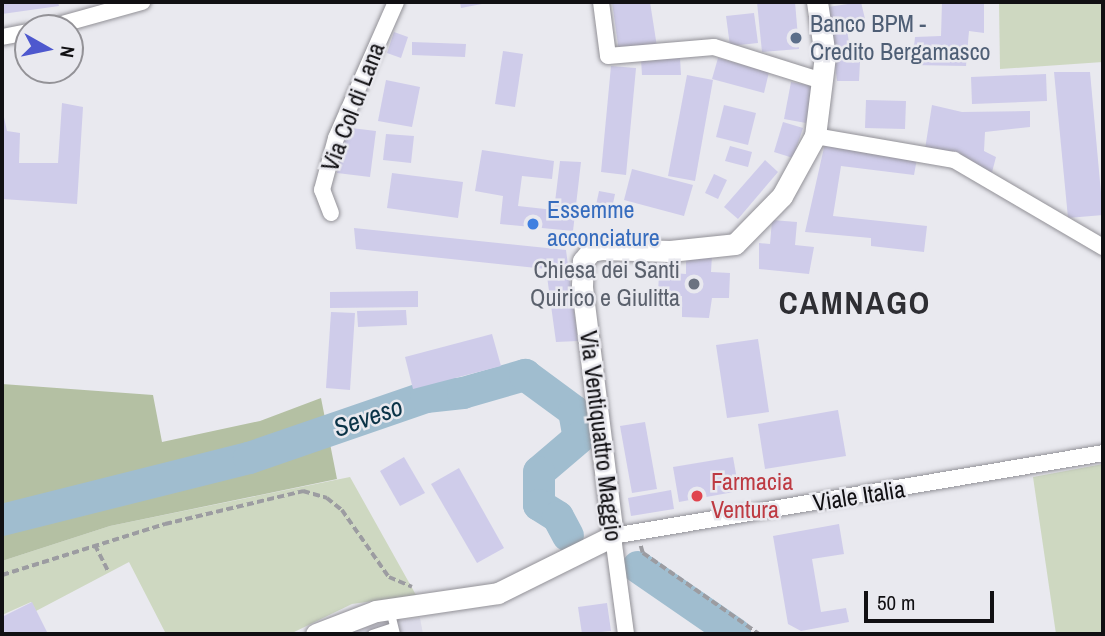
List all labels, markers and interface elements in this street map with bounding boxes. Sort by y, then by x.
place label: Banco BPM - Credito Bergamasco [810,10,990,66]
north arrow [14,14,84,84]
marker: Banco BPM - Credito Bergamasco [788,30,804,46]
street label: Via Col di Lana [315,39,391,175]
text: N [54,44,81,60]
place label: Essemme acconciature [547,196,660,252]
marker: Essemme acconciature [525,216,541,232]
place label: Chiesa dei Santi Quirico e Giulitta [530,256,680,312]
marker: Chiesa dei Santi Quirico e Giulitta [686,276,702,292]
district label: CAMNAGO [780,284,930,322]
street label: Via Ventiquattro Maggio [574,329,628,543]
water label: Seveso [329,391,407,443]
place label: Farmacia Ventura [711,468,793,524]
street label: Viale Italia [811,475,907,517]
marker: Farmacia Ventura [689,488,705,504]
scale bar [867,576,996,620]
text: 50 m [877,588,915,617]

